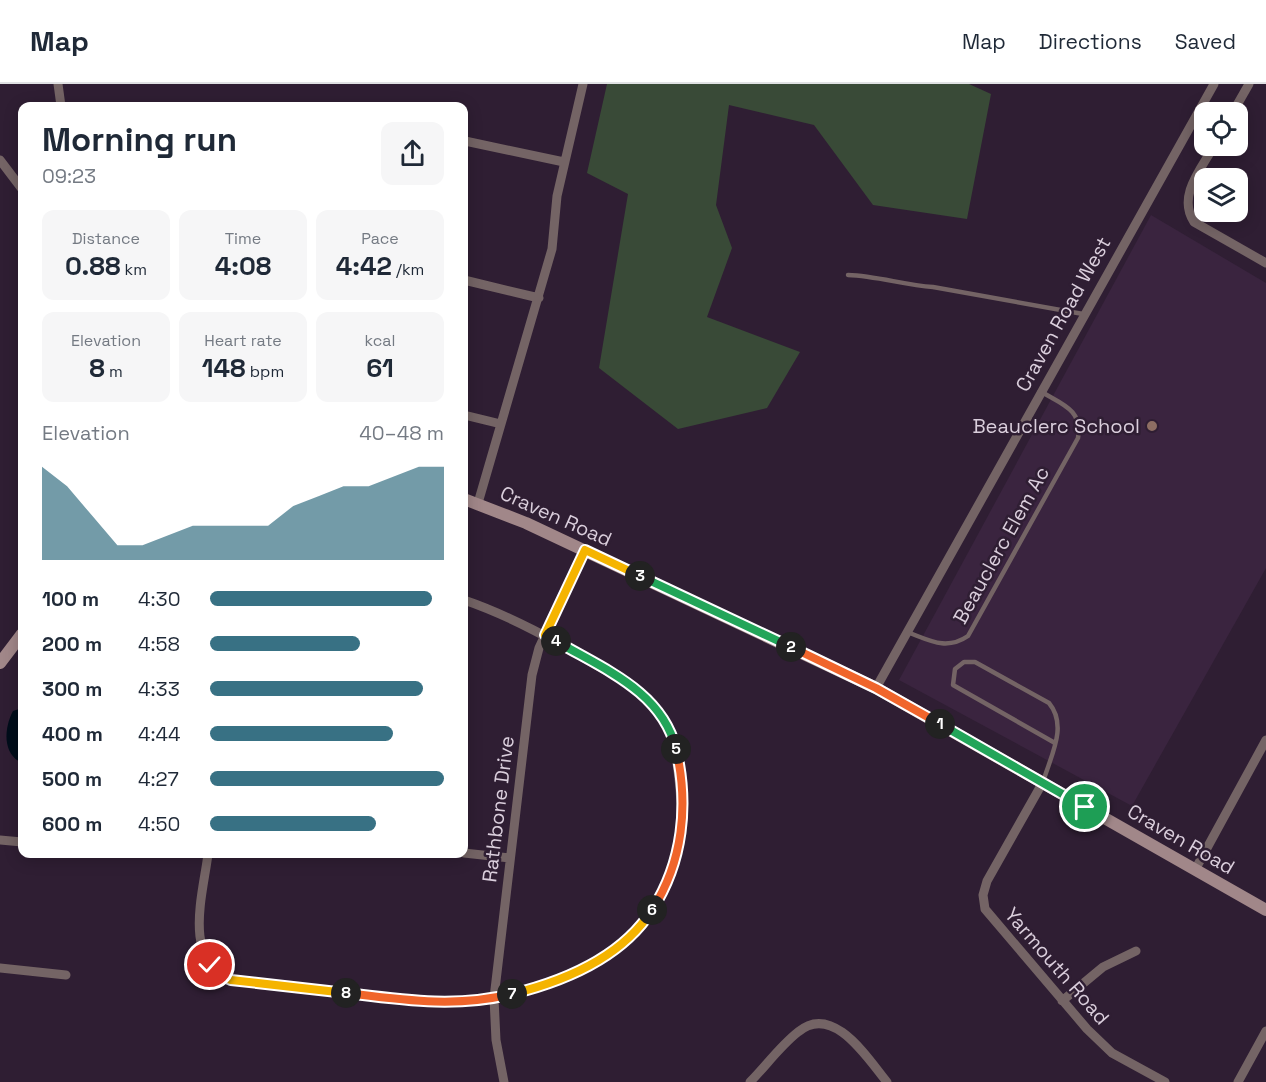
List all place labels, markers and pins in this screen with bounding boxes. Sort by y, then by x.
place label: Beauclerc School [972,413,1140,439]
marker: Beauclerc School [1145,419,1159,433]
pin: 3 [625,561,655,591]
pin: 4 [541,626,571,656]
pin: 2 [776,632,806,662]
pin: 1 [925,709,955,739]
pin: 5 [661,734,691,764]
pin [1059,781,1110,832]
pin: 6 [637,895,667,925]
pin [184,939,235,990]
pin: 8 [331,978,361,1008]
pin: 7 [497,979,527,1009]

